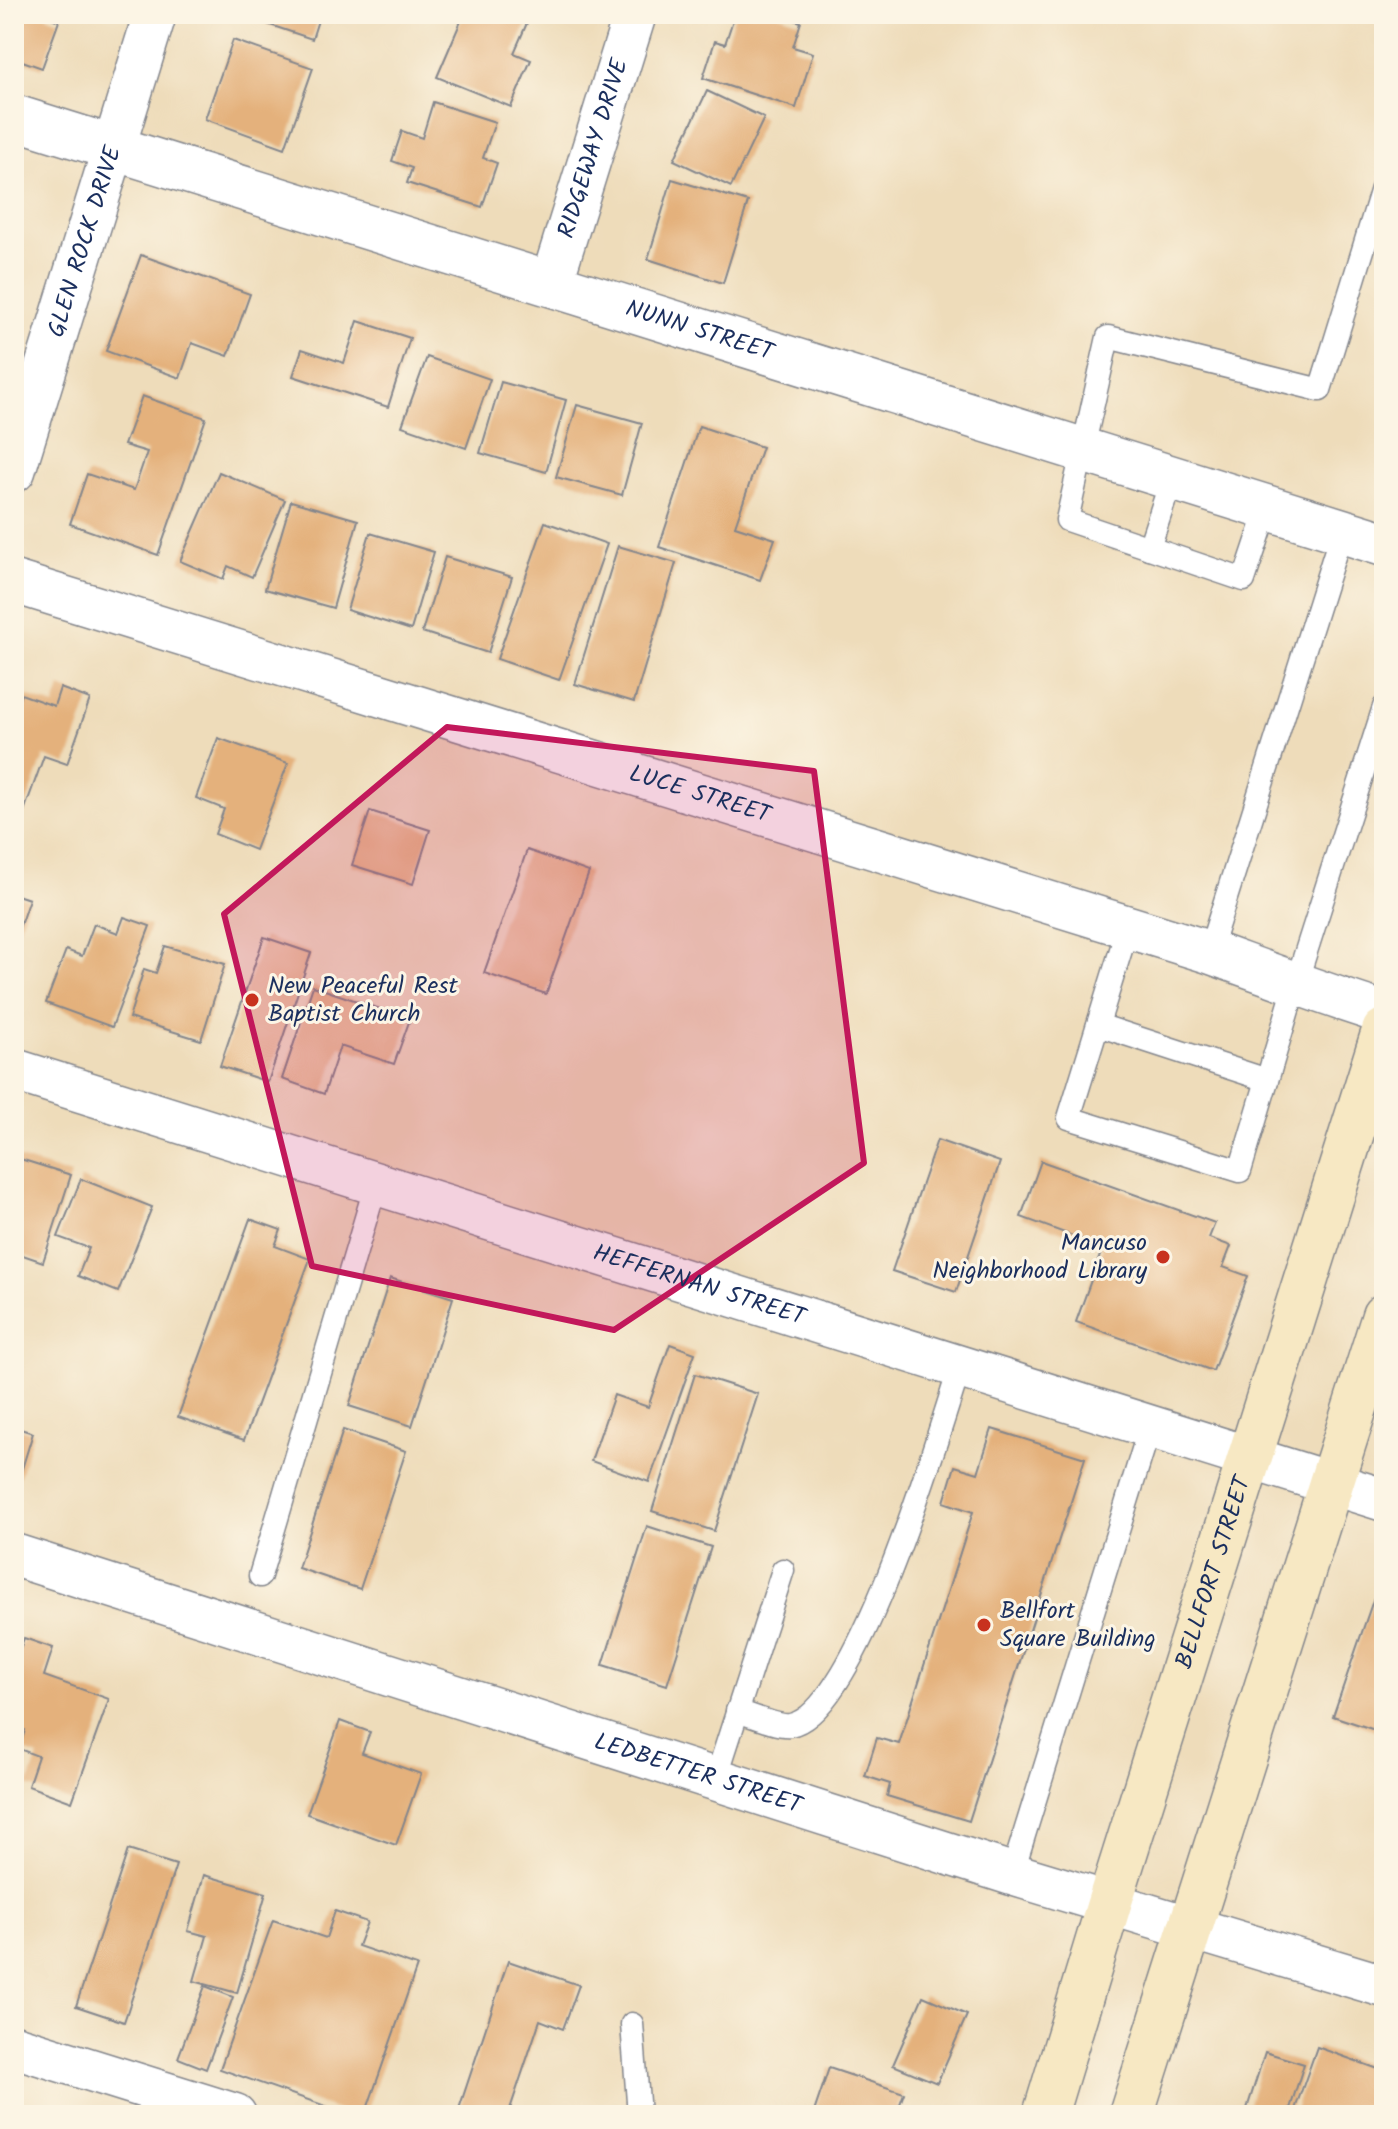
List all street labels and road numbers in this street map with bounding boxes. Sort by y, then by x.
street label: RIDGEWAY DRIVE [547,53,640,243]
street label: GLEN ROCK DRIVE [37,140,133,342]
street label: NUNN STREET [620,289,781,373]
street label: LUCE STREET [624,754,777,835]
street label: HEFFERNAN STREET [588,1233,812,1337]
street label: BELLFORT STREET [1165,1469,1263,1674]
street label: LEDBETTER STREET [589,1722,809,1826]

